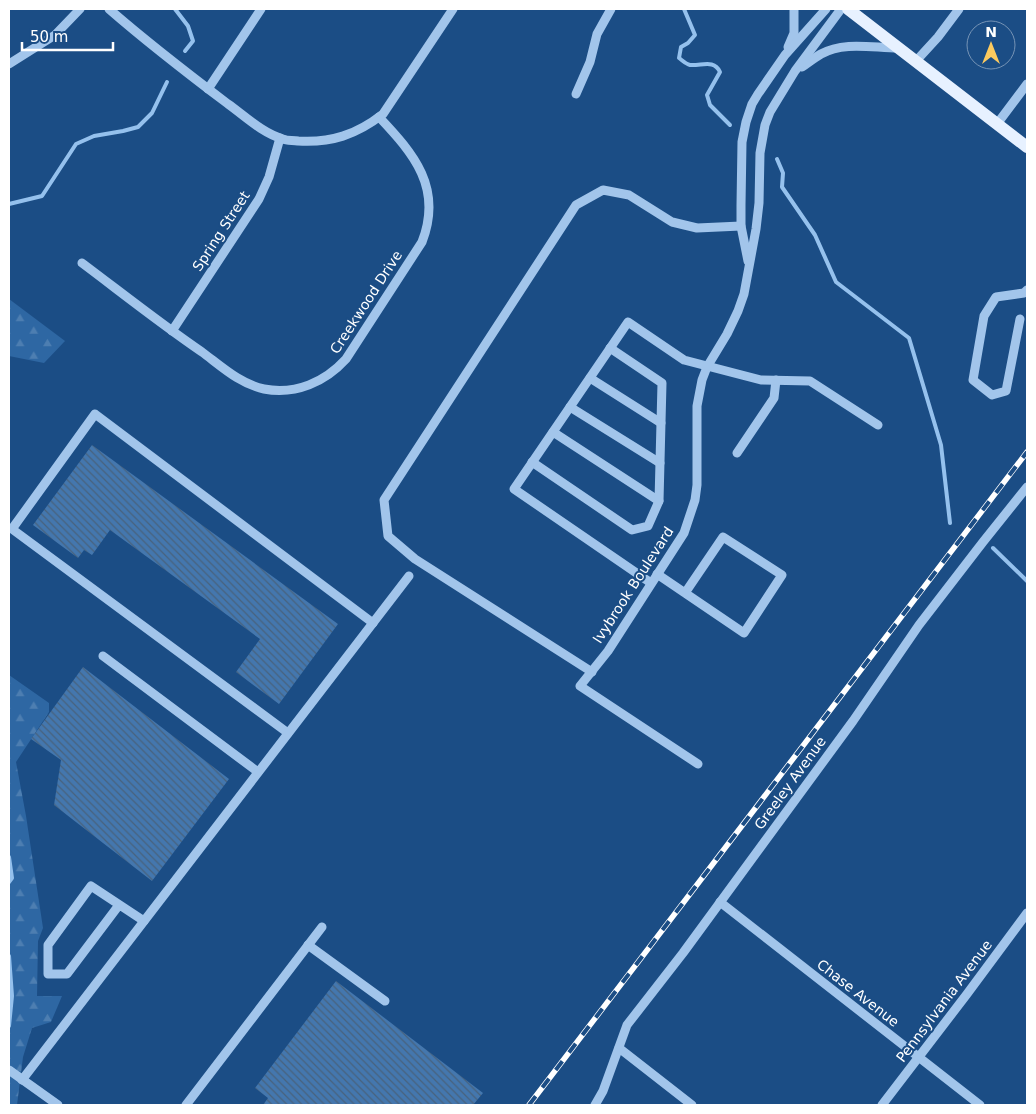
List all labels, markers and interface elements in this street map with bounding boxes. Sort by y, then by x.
scale bar [22,20,114,52]
north arrow [966,20,1016,70]
text: N [985,24,997,40]
text: 50 m [30,28,68,46]
street label: Spring Street [189,188,253,274]
street label: Creekwood Drive [327,247,405,357]
street label: Ivybrook Boulevard [589,524,677,646]
street label: Greeley Avenue [751,733,829,833]
street label: Pennsylvania Avenue [893,937,995,1065]
street label: Chase Avenue [814,956,902,1030]

